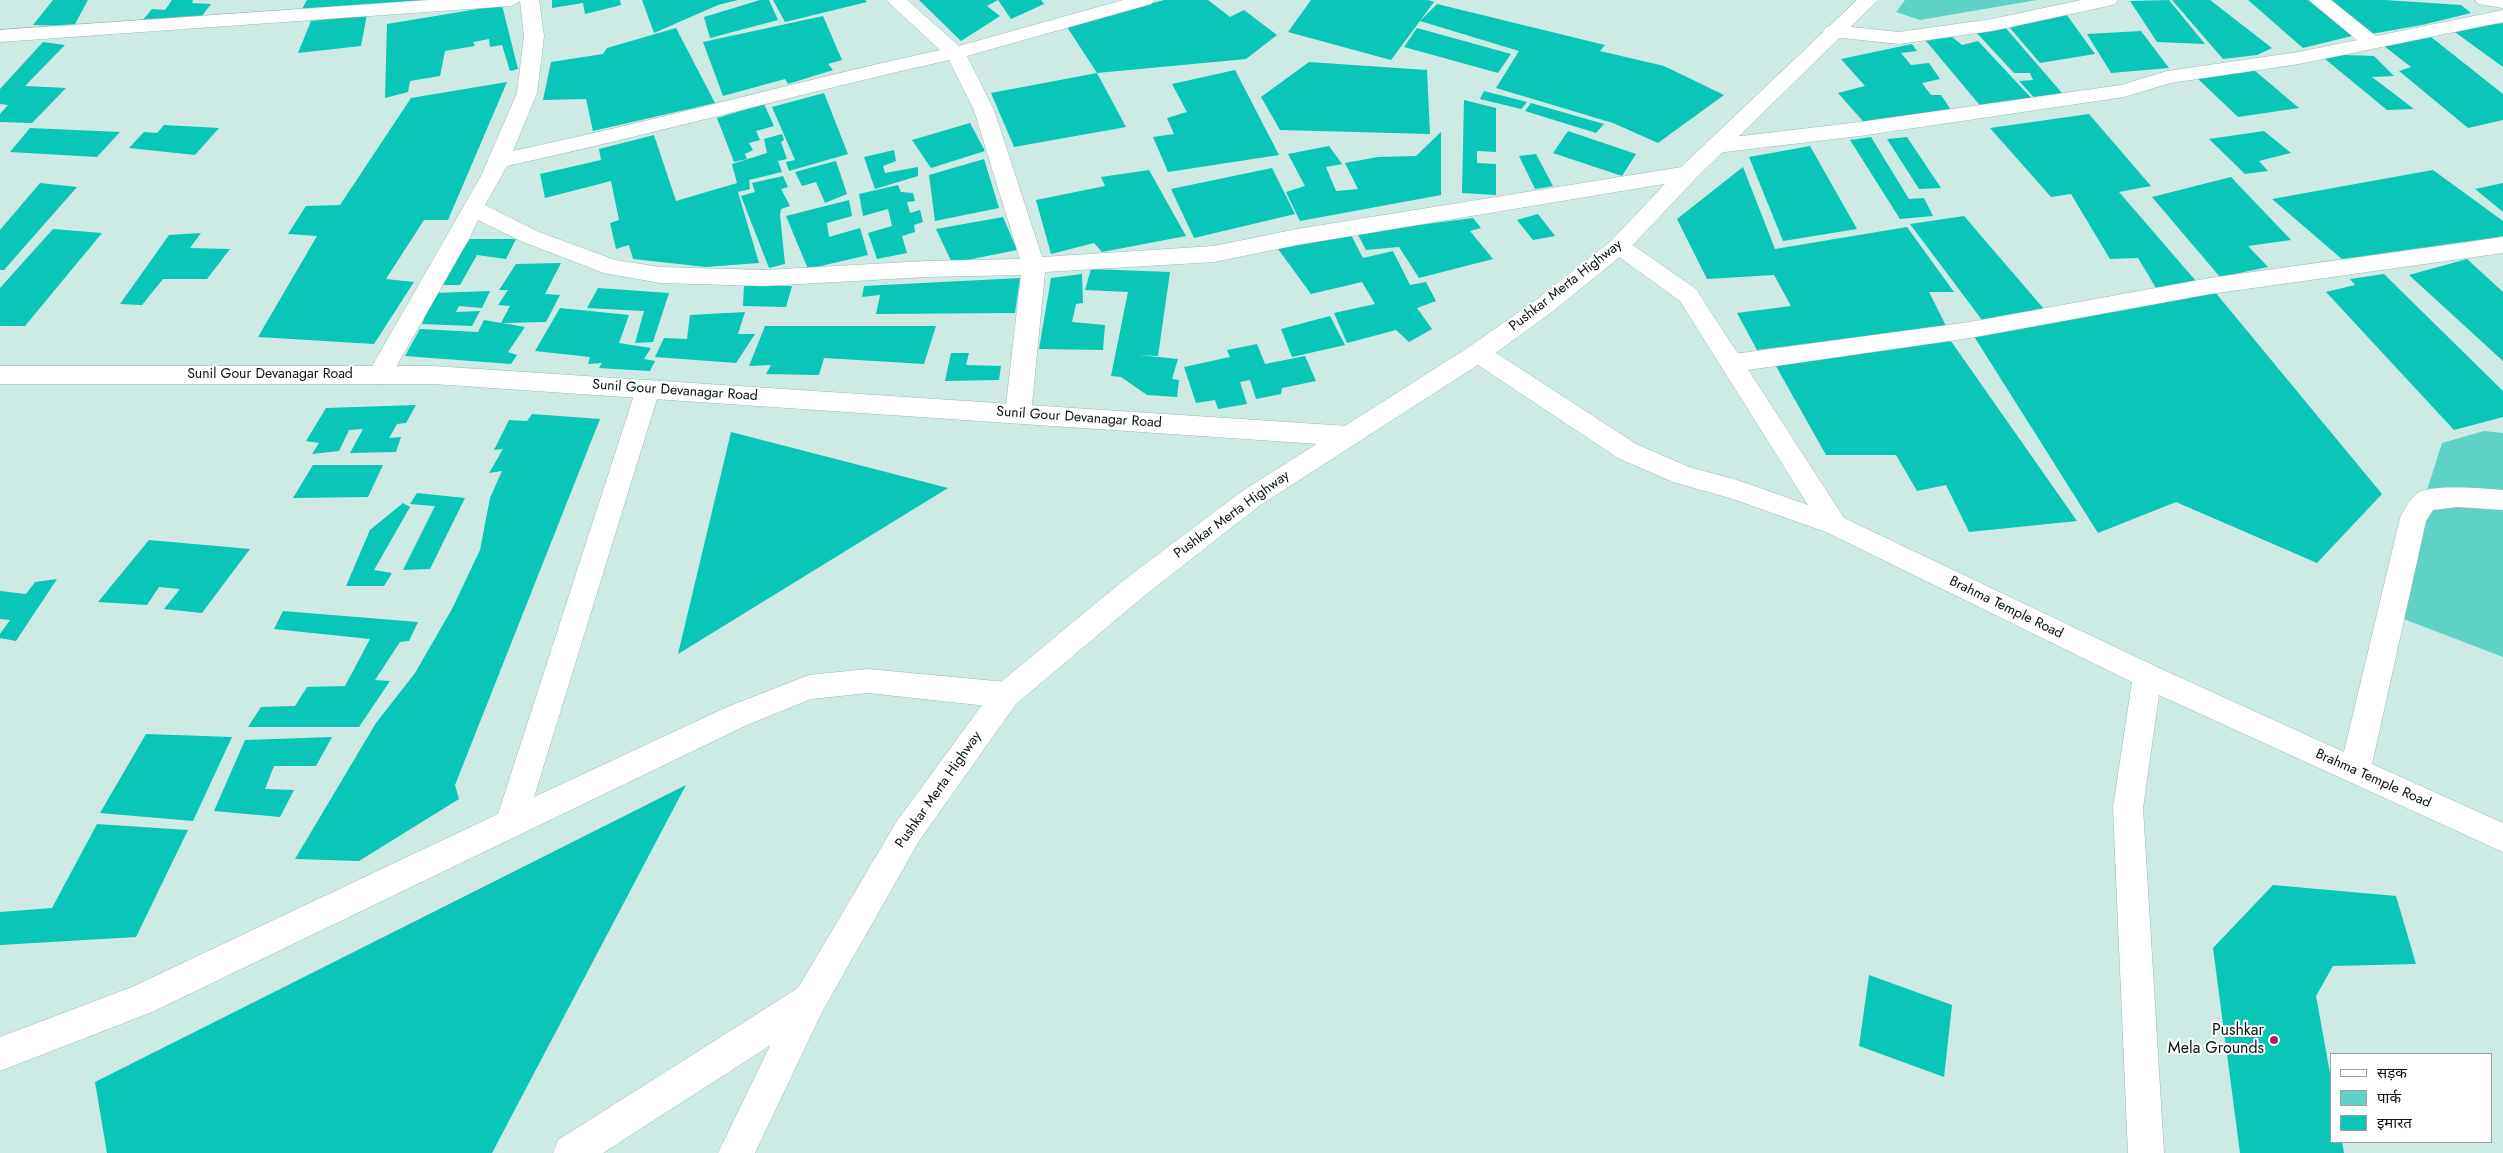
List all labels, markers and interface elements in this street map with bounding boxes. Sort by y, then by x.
street label: Pushkar Merta Highway [1506,237,1626,335]
street label: Sunil Gour Devanagar Road [187,367,353,383]
street label: Sunil Gour Devanagar Road [592,377,758,405]
street label: Sunil Gour Devanagar Road [996,404,1162,432]
street label: Pushkar Merta Highway [1171,467,1293,563]
street label: Brahma Temple Road [1946,573,2066,643]
street label: Pushkar Merta Highway [892,728,986,852]
street label: Brahma Temple Road [2313,746,2433,812]
place label: Pushkar Mela Grounds [2168,1021,2264,1059]
marker: Pushkar Mela Grounds [2268,1034,2280,1046]
legend [2330,1053,2493,1143]
text: सड़क [2377,1062,2407,1084]
text: पार्क [2377,1087,2401,1109]
text: इमारत [2377,1112,2412,1134]

